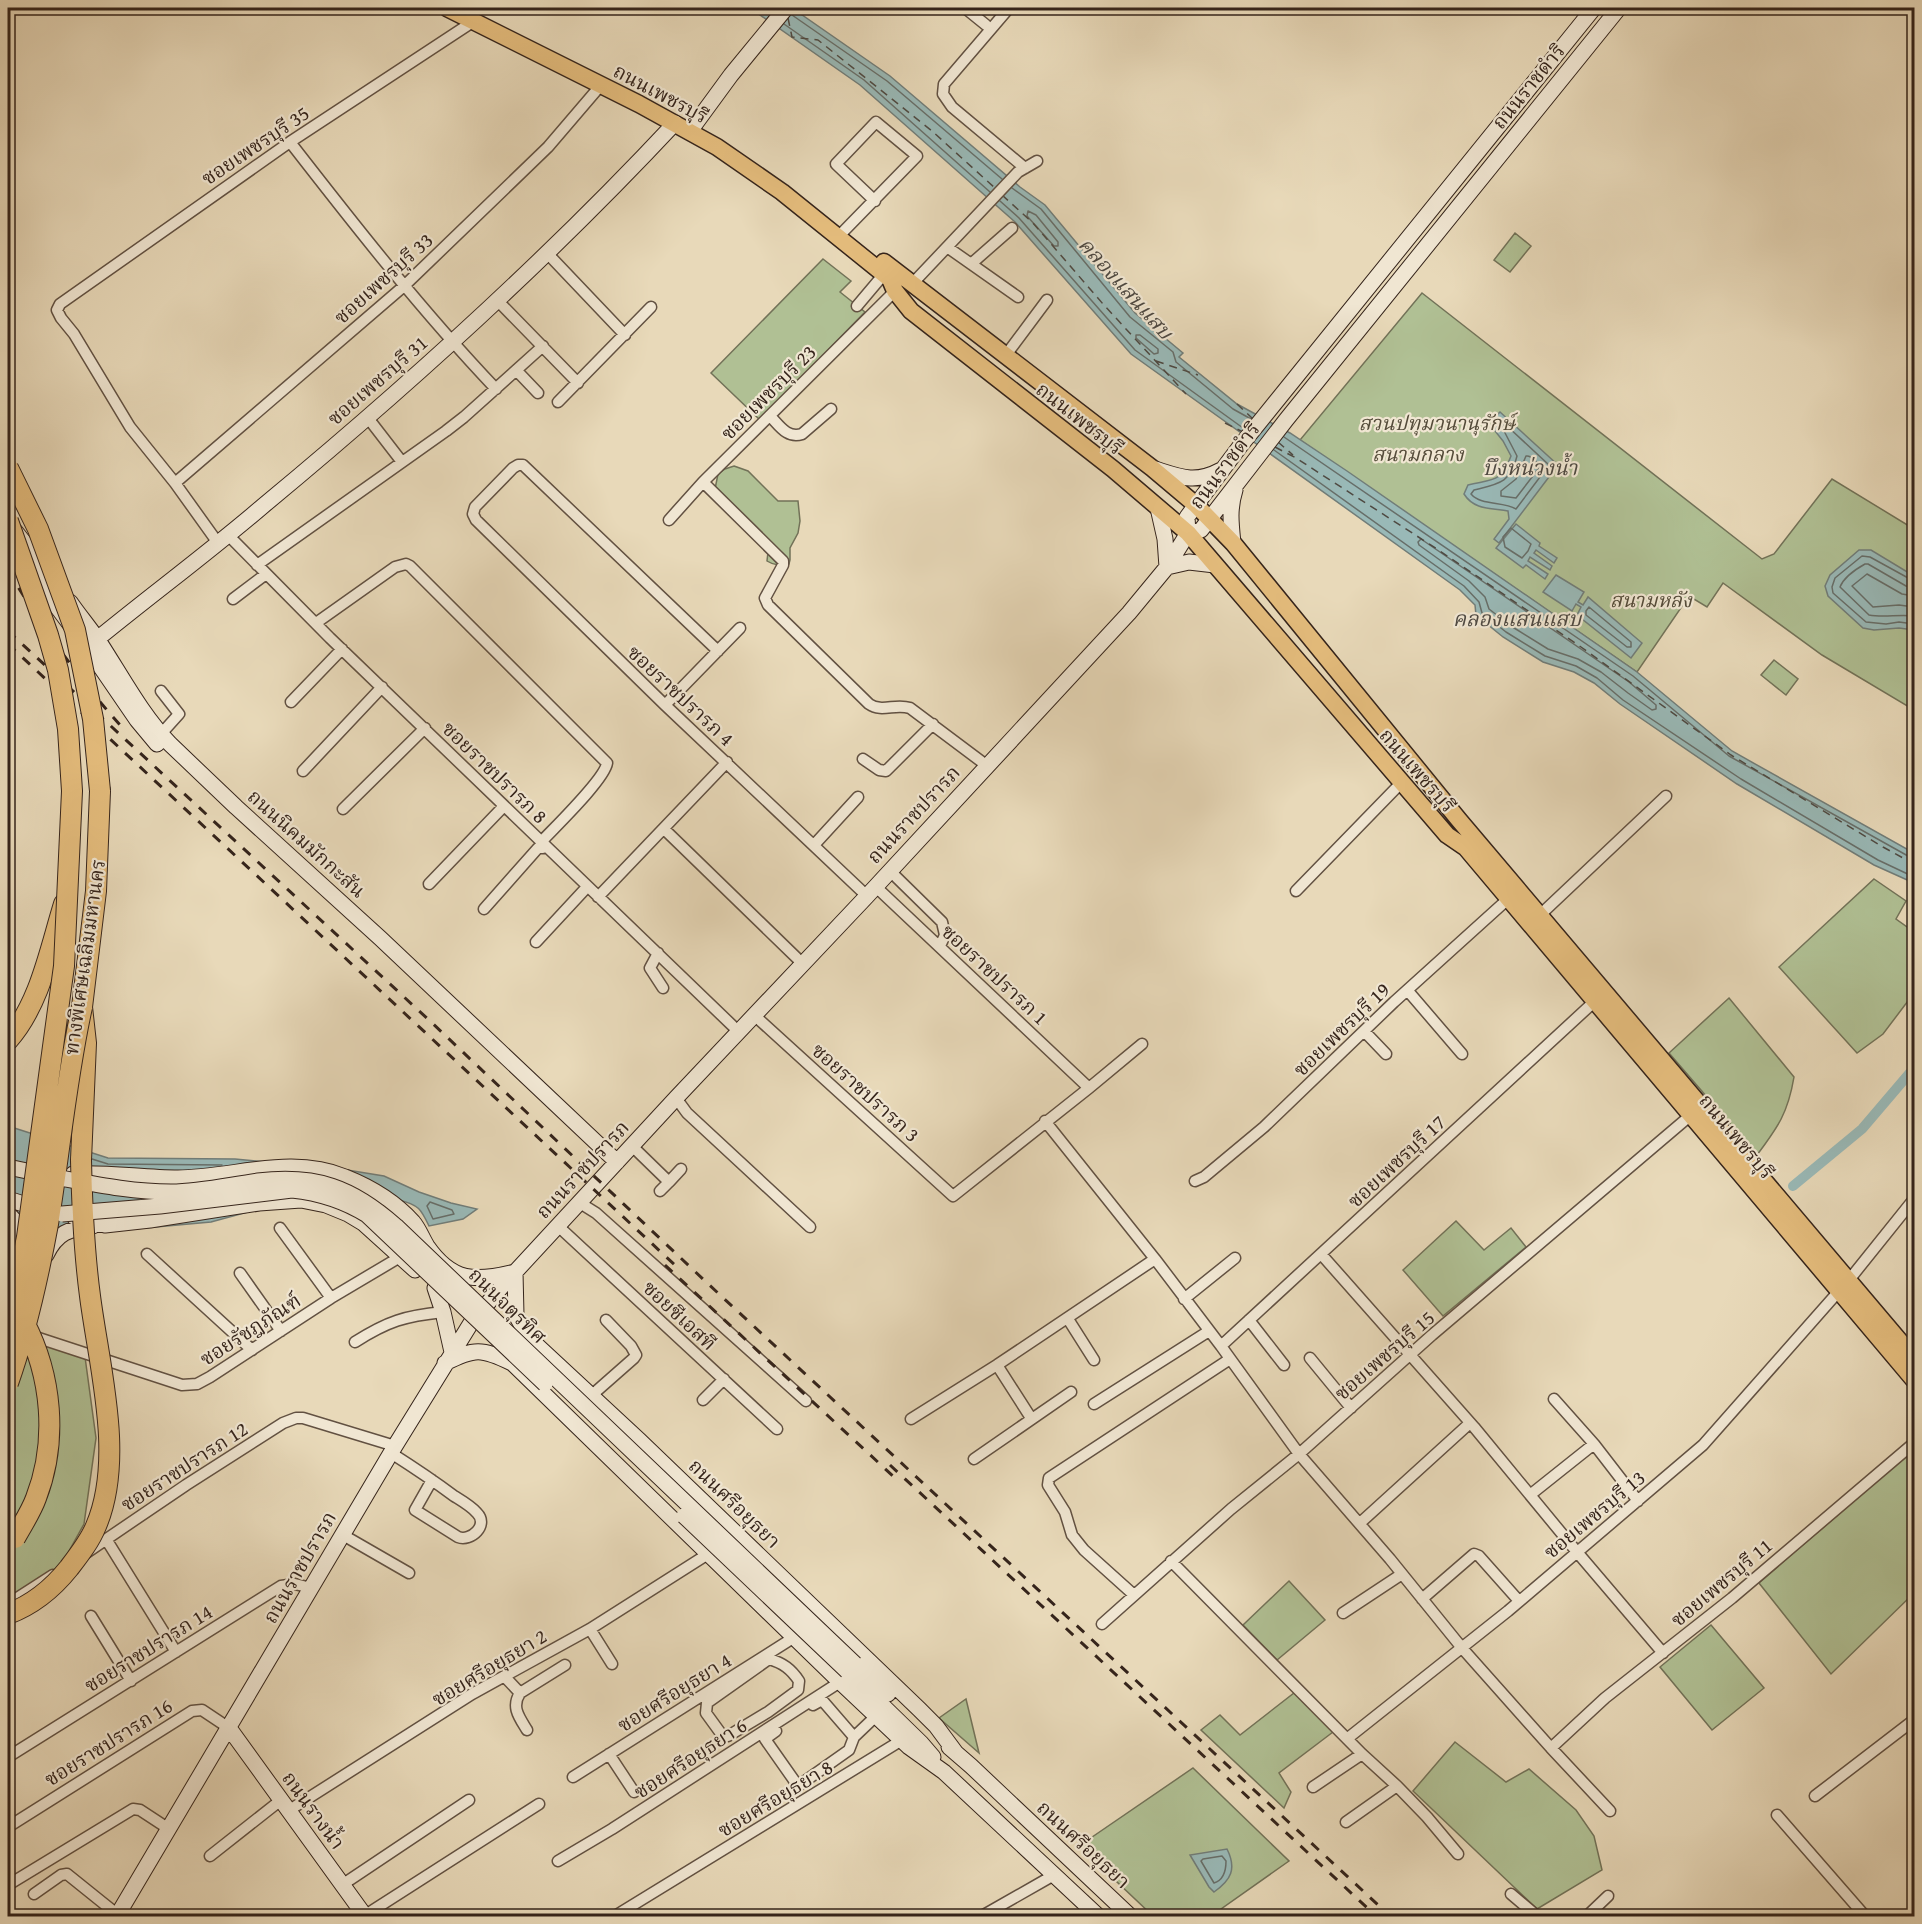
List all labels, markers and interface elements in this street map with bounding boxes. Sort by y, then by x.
street label: ถนนราชดำริ [1484,37,1572,135]
street label: ถนนเพชรบุรี [608,56,714,130]
street label: ซอยเพชรบุรี 35 [195,98,315,192]
street label: ซอยเพชรบุรี 33 [327,226,439,330]
water label: คลองแสนแสบ [1071,230,1182,348]
street label: ซอยเพชรบุรี 31 [320,328,434,432]
street label: ซอยเพชรบุรี 23 [714,338,822,446]
street label: ถนนเพชรบุรี [1030,375,1130,461]
park label: สวนปทุมวนานุรักษ์ [1359,408,1518,437]
street label: ถนนราชดำริ [1182,415,1266,515]
park label: สนามกลาง [1372,439,1465,468]
water label: บึงหน่วงน้ำ [1483,452,1578,483]
park label: สนามหลัง [1610,585,1693,614]
water label: คลองแสนแสบ [1453,603,1583,634]
street label: ซอยราชปรารภ 4 [621,638,741,752]
street label: ซอยราชปรารภ 8 [436,714,554,830]
street label: ถนนเพชรบุรี [1373,721,1463,819]
street label: ถนนราชปรารภ [860,758,966,870]
street label: ถนนนิคมมักกะสัน [242,782,372,904]
street label: ทางพิเศษเฉลิมมหานคร [56,857,112,1057]
street label: ซอยราชปรารภ 1 [935,917,1055,1031]
street label: ซอยเพชรบุรี 19 [1286,975,1396,1083]
street label: ซอยราชปรารภ 3 [806,1036,926,1148]
street label: ถนนเพชรบุรี [1693,1087,1782,1185]
street label: ซอยเพชรบุรี 17 [1341,1108,1451,1214]
street label: ถนนราชปรารภ [529,1113,635,1225]
street label: ถนนจตุรทิศ [462,1260,554,1350]
street label: ซอยซีเอสที [637,1273,723,1357]
street label: ซอยรัชฎภัณฑ์ [194,1286,306,1372]
street label: ซอยเพชรบุรี 15 [1327,1303,1441,1407]
street label: ซอยราชปรารภ 12 [115,1414,253,1518]
street label: ถนนศรีอยุธยา [682,1451,788,1555]
street label: ซอยเพชรบุรี 13 [1537,1463,1651,1565]
street label: ถนนราชปรารภ [255,1505,343,1629]
street label: ซอยเพชรบุรี 11 [1664,1531,1778,1633]
street label: ซอยราชปรารภ 14 [78,1597,218,1699]
street label: ซอยศรีอยุธยา 2 [426,1621,552,1713]
street label: ซอยศรีอยุธยา 4 [611,1645,737,1739]
street label: ซอยราชปรารภ 16 [38,1691,178,1793]
street label: ซอยศรีอยุธยา 6 [628,1711,752,1805]
street label: ซอยศรีอยุธยา 8 [712,1752,838,1844]
street label: ถนนรางน้ำ [276,1765,352,1855]
street label: ถนนศรีอยุธยา [1031,1793,1137,1895]

